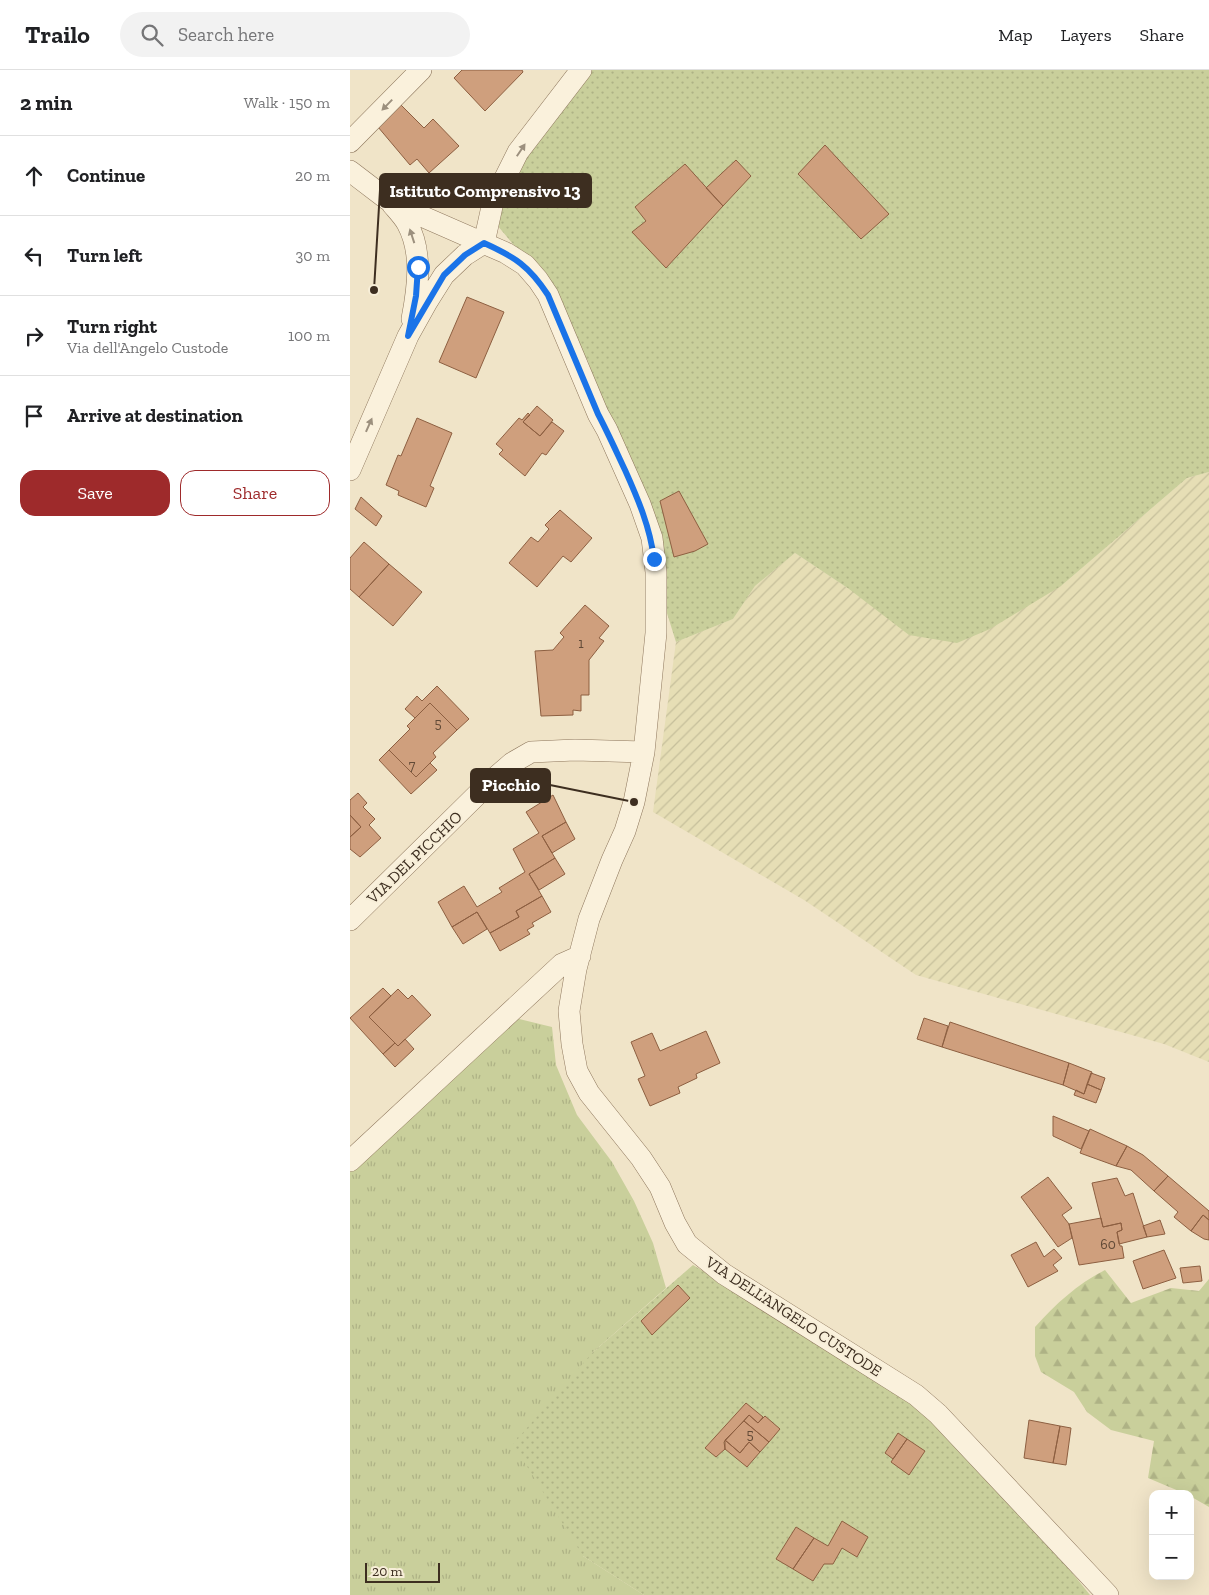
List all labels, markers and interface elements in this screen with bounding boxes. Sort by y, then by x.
search box [120,12,470,57]
text: Trailo [25,20,90,49]
icon: search [138,21,166,49]
text: Search here [178,23,274,46]
text: Map [998,24,1033,46]
text: Layers [1061,24,1112,46]
text: Share [1140,24,1184,46]
text: 2 min [20,90,72,115]
text: Walk · 150 m [244,93,330,112]
one-way arrow [381,99,393,111]
one-way arrow [516,143,525,156]
icon: ahead [20,162,48,190]
text: Continue [67,164,145,187]
text: 20 m [295,166,330,185]
callout: Istituto Comprensivo 13 [380,174,591,207]
text: Istituto Comprensivo 13 [389,180,581,202]
one-way arrow [408,229,415,244]
icon: left [20,242,48,270]
text: Turn left [67,244,142,267]
text: 30 m [296,246,330,265]
route start [407,256,430,279]
text: Turn right [67,315,157,338]
icon: right [20,322,48,350]
text: 100 m [288,326,330,345]
text: Via dell'Angelo Custode [67,338,228,357]
icon: arrive [20,402,48,430]
text: Arrive at destination [67,404,243,427]
one-way arrow [366,418,374,432]
button: Save [20,470,170,516]
button: Share [180,470,330,516]
route end [643,548,666,571]
house number: 1 [578,635,584,652]
house number: 5 [434,715,442,732]
house number: 7 [409,757,416,774]
callout: Picchio [471,769,550,802]
text: Picchio [482,774,541,796]
street label: VIA DEL PICCHIO [362,807,466,908]
house number: 60 [1100,1236,1116,1253]
street label: VIA DELL'ANGELO CUSTODE [701,1252,885,1381]
house number: 5 [746,1426,754,1443]
map controls [1149,1490,1194,1580]
button: + [1149,1490,1194,1535]
button: − [1149,1535,1194,1580]
scale bar [365,1560,440,1583]
text: 20 m [372,1563,403,1580]

